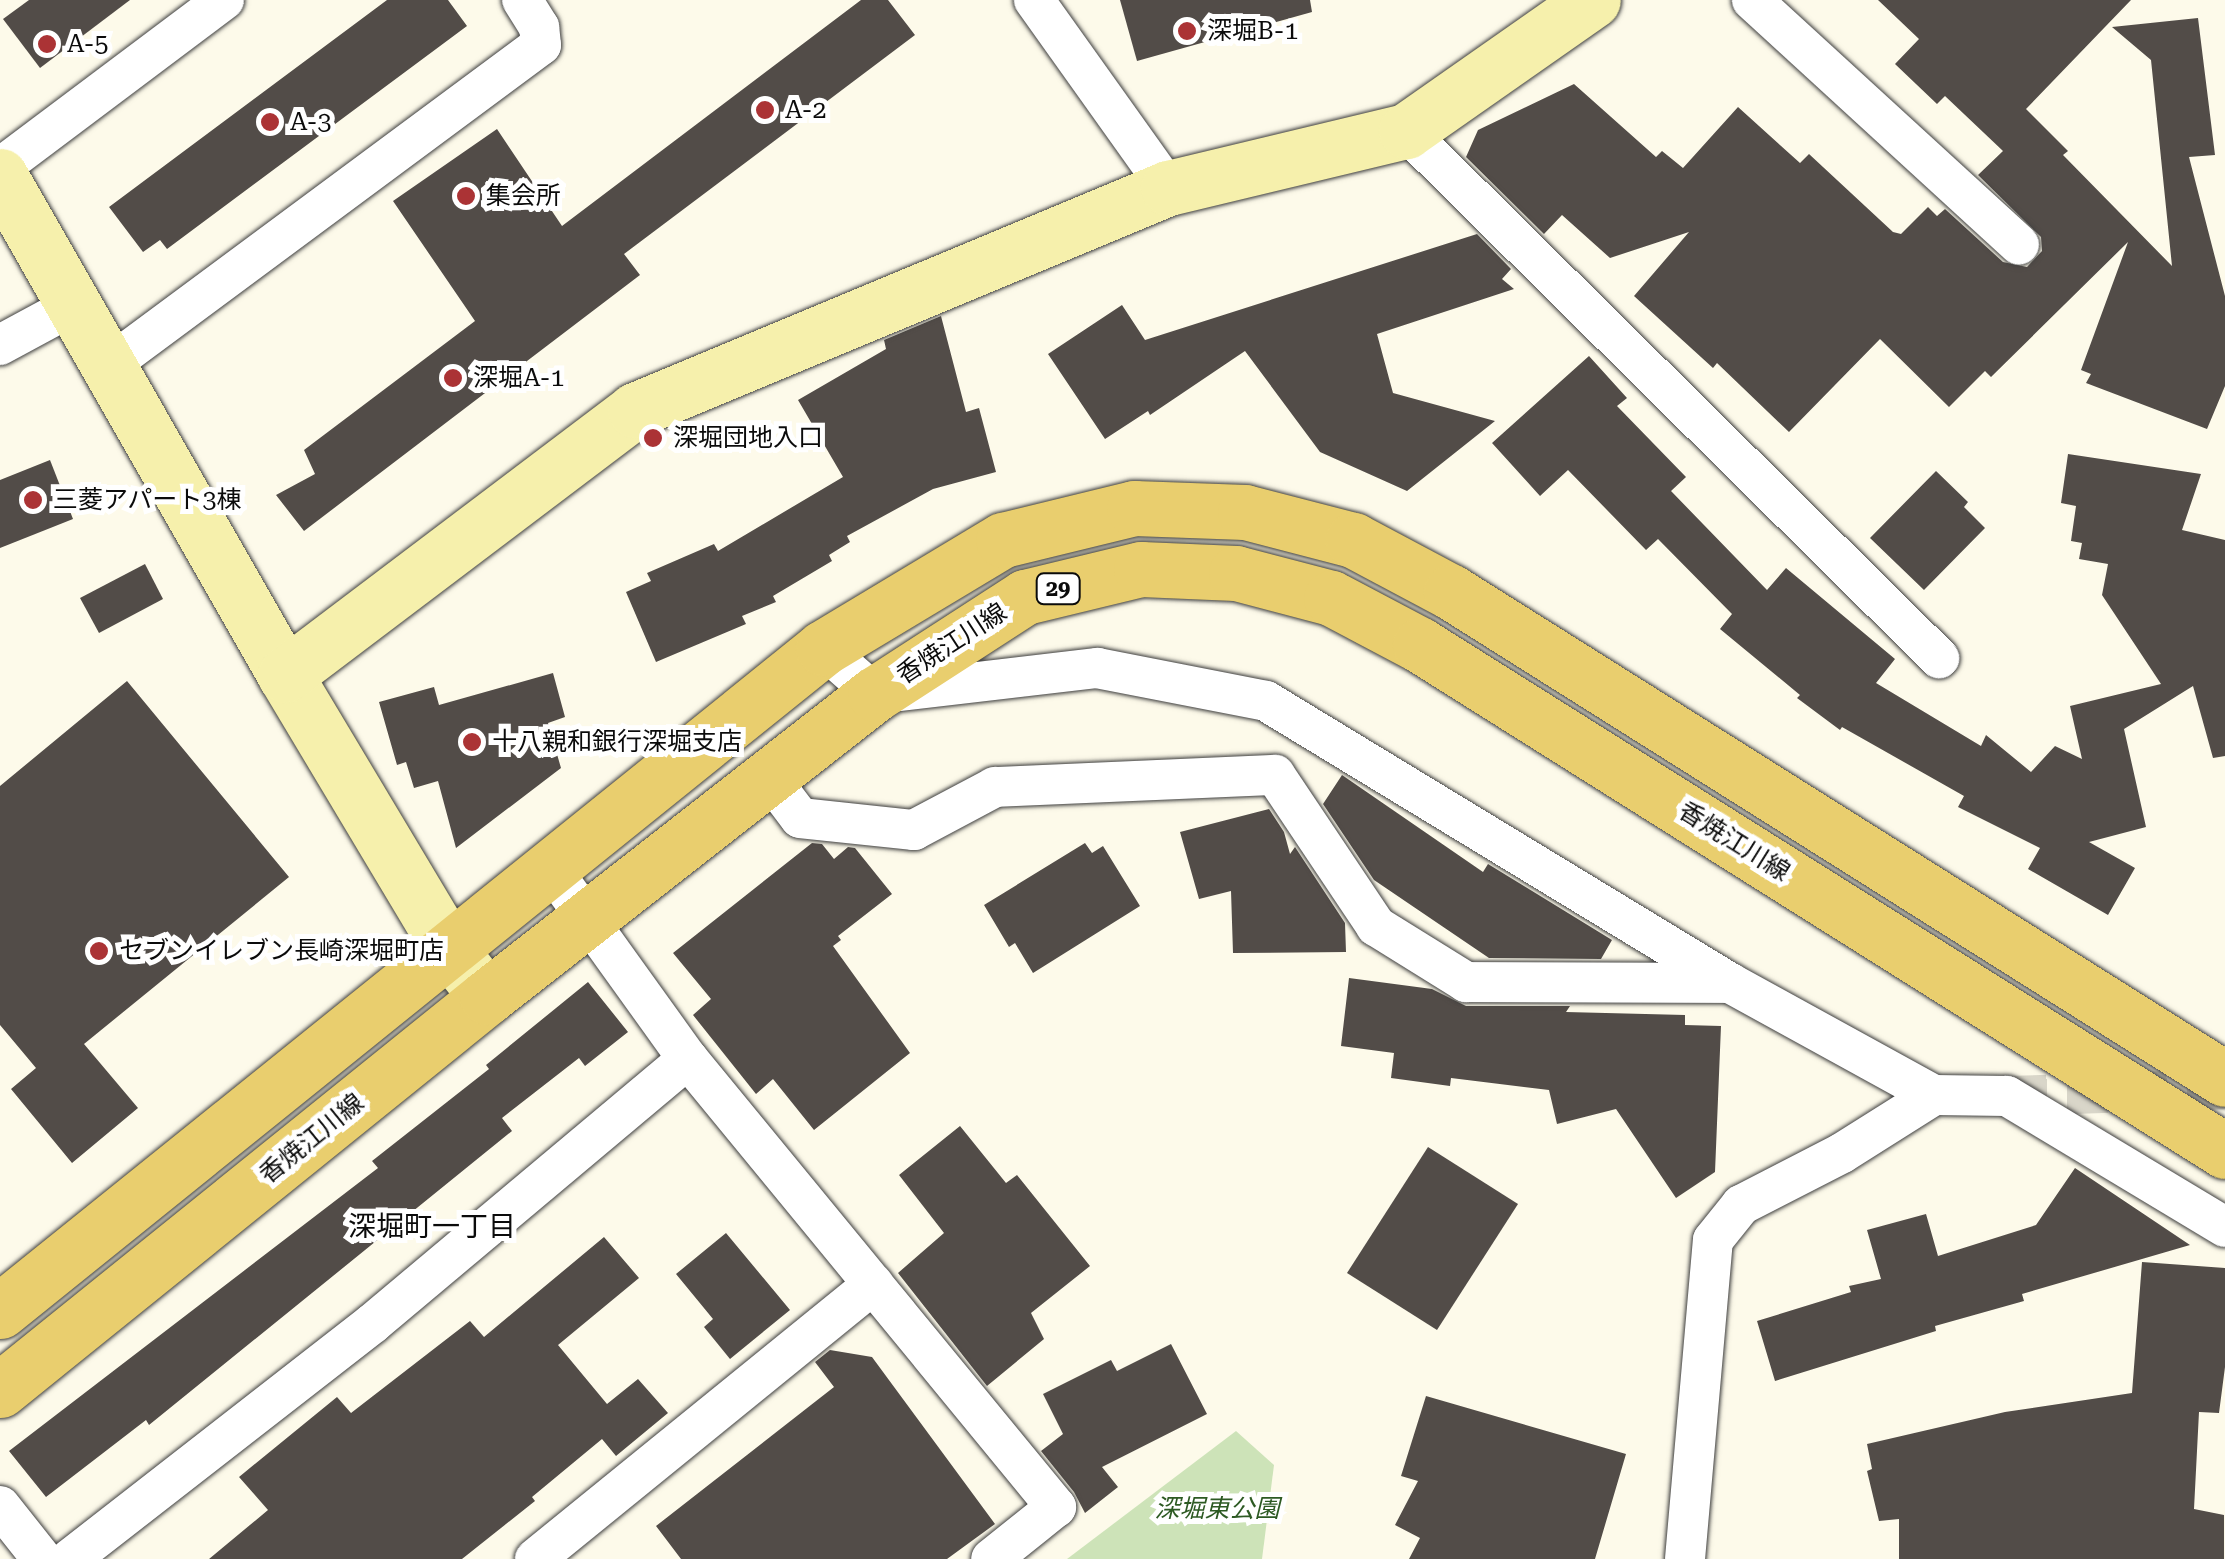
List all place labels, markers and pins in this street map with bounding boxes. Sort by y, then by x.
place label: 深堀B-1 [1207,16,1298,46]
marker: 深堀B-1 [1176,20,1198,42]
place label: A-5 [67,29,108,59]
marker: A-5 [36,33,58,55]
place label: A-2 [785,95,826,125]
marker: A-2 [754,99,776,121]
place label: A-3 [290,107,331,137]
marker: A-3 [259,111,281,133]
place label: 集会所 [486,181,561,211]
marker: 集会所 [455,185,477,207]
place label: 深堀A-1 [473,363,564,393]
marker: 深堀A-1 [442,367,464,389]
place label: 深堀団地入口 [673,423,823,453]
marker: 深堀団地入口 [642,427,664,449]
place label: 三菱アパート3棟 [53,485,242,515]
marker: 三菱アパート3棟 [22,489,44,511]
place label: 十八親和銀行深堀支店 [492,727,742,757]
marker: 十八親和銀行深堀支店 [461,731,483,753]
place label: セブンイレブン長崎深堀町店 [119,936,444,966]
marker: セブンイレブン長崎深堀町店 [88,940,110,962]

